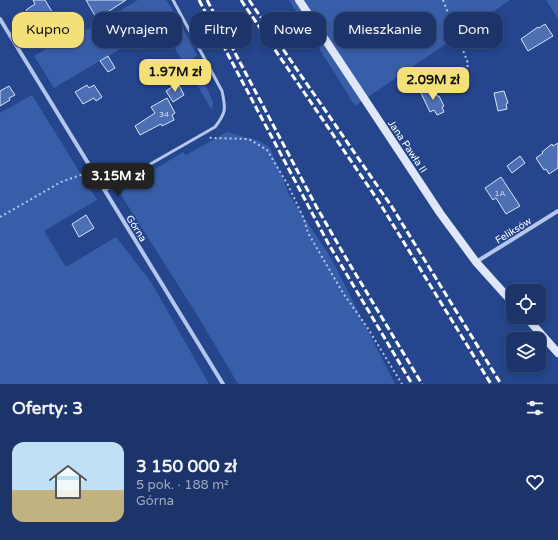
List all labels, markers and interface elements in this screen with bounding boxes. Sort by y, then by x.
chip: Kupno [12,12,84,48]
chip: Wynajem [92,12,182,48]
chip: Filtry [190,12,252,48]
chip: Nowe [260,12,326,48]
chip: Mieszkanie [334,12,436,48]
chip: Dom [444,12,503,48]
pin: 1.97M zł [134,59,216,93]
text: 1.97M zł [148,64,202,80]
pin: 2.09M zł [392,67,474,101]
text: 2.09M zł [406,72,460,88]
house number: 34 [159,110,169,119]
street label: Jana Pawła II [385,118,429,175]
pin: 3.15M zł [77,163,159,197]
text: 3.15M zł [91,168,145,184]
house number: 1A [495,189,506,198]
street label: Górna [123,213,149,244]
street label: Feliksów [493,215,534,247]
map controls [506,284,546,372]
button: locate [506,284,546,324]
button: layers [506,332,546,372]
icon: filters [524,397,546,419]
text: Oferty: 3 [12,398,83,419]
text: 3 150 000 zł [136,456,237,477]
icon: home [44,458,92,506]
icon: heart [524,471,546,493]
text: 5 pok. · 188 m² [136,477,229,493]
text: Górna [136,493,174,509]

